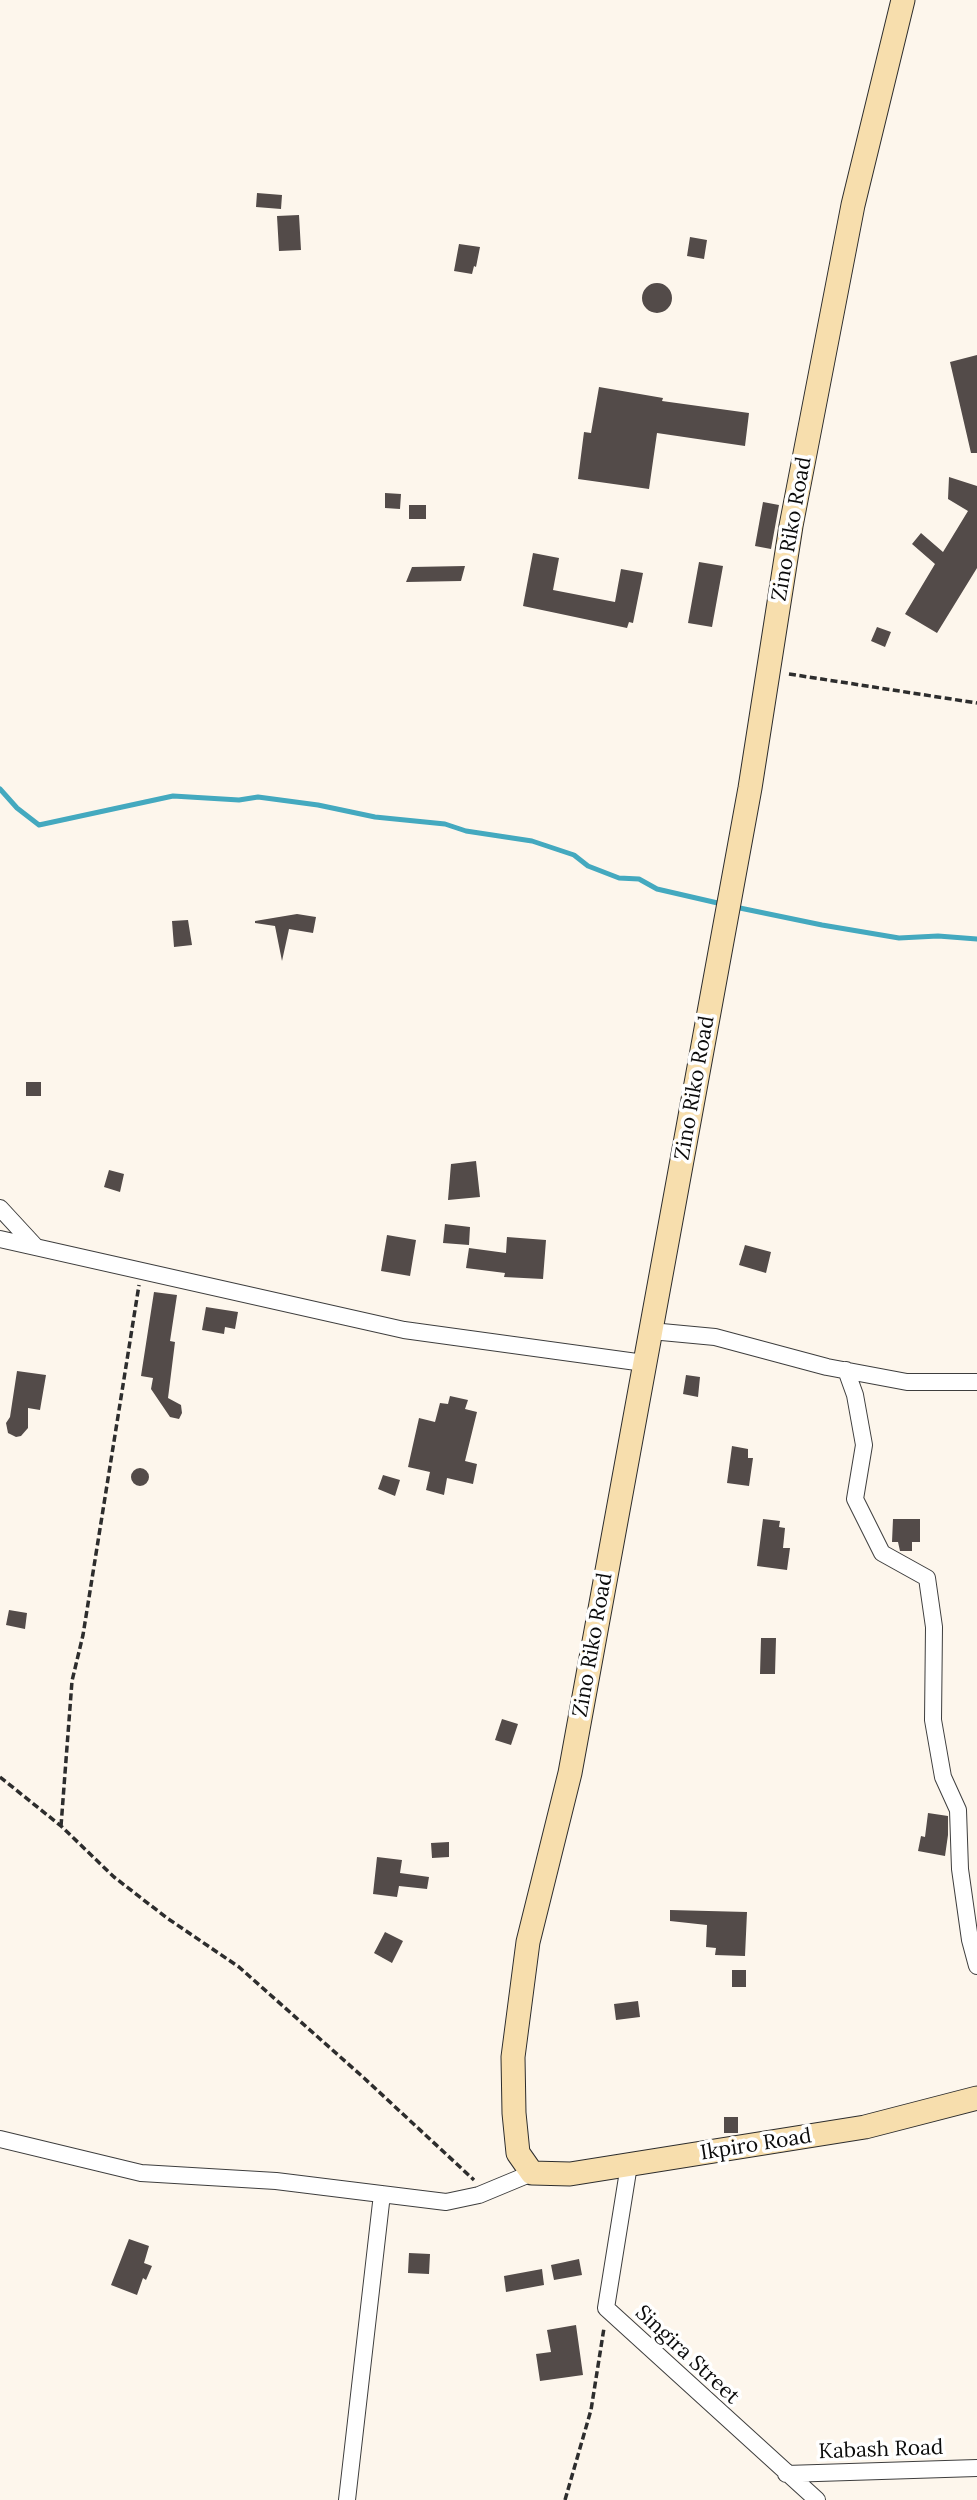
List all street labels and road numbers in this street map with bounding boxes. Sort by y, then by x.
street label: Zino Riko Road [767,455,817,603]
street label: Zino Riko Road [670,1014,720,1162]
street label: Zino Riko Road [568,1571,618,1719]
street label: Ikpiro Road [699,2124,813,2166]
street label: Singira Street [630,2300,744,2410]
street label: Kabash Road [818,2435,944,2465]

